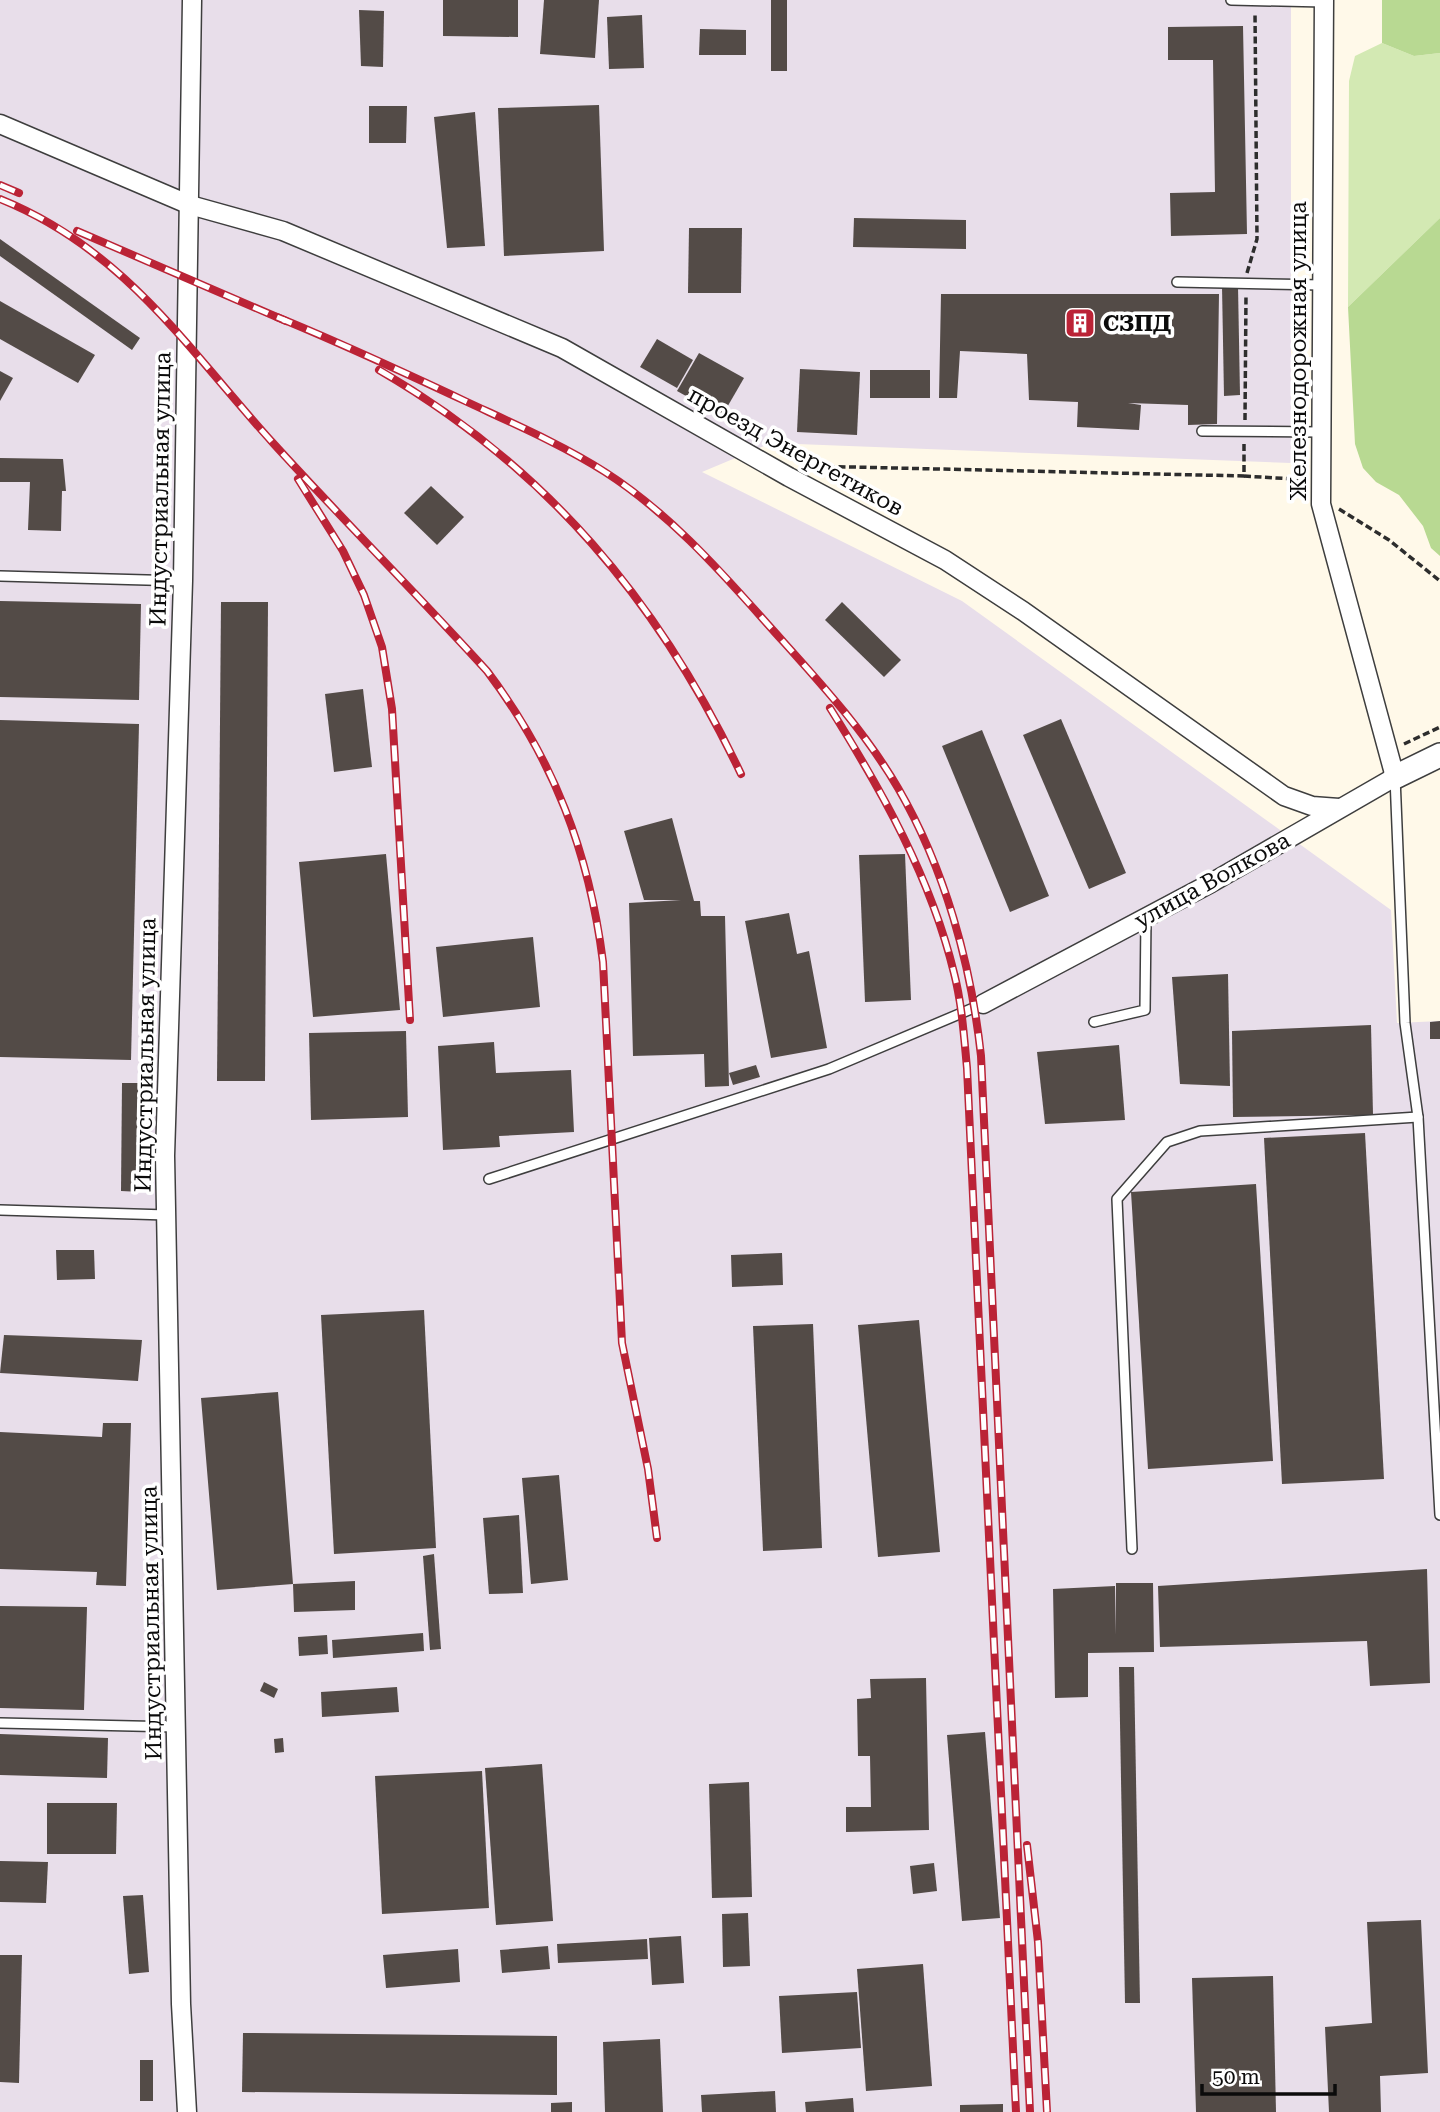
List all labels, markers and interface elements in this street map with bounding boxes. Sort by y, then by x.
street label: Железнодорожная улица [1285,201,1312,501]
building icon: СЗПД [1063,306,1097,340]
place label: СЗПД [1103,310,1171,337]
street label: Индустриальная улица [145,351,176,627]
street label: проезд Энергетиков [683,381,908,522]
street label: улица Волкова [1130,826,1295,934]
street label: Индустриальная улица [130,917,161,1193]
street label: Индустриальная улица [136,1485,167,1761]
scale bar [1202,2052,1335,2096]
text: 50 m [1212,2065,1260,2089]

